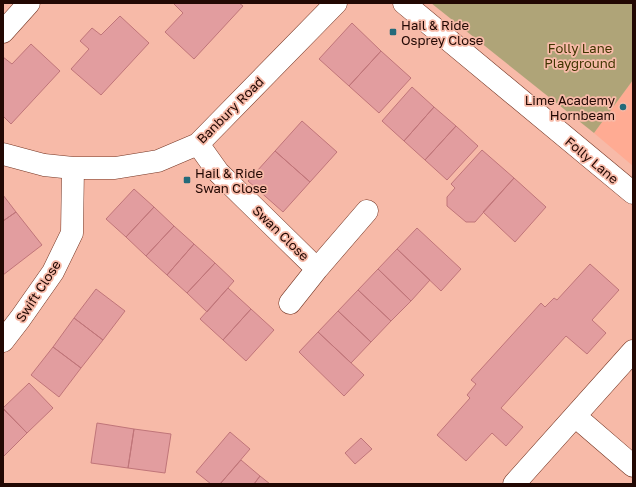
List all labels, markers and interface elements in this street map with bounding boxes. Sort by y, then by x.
place label: Hail & Ride Osprey Close [401,17,483,48]
marker: Hail & Ride Osprey Close [388,27,398,37]
park label: Folly Lane Playground [544,40,616,71]
street label: Banbury Road [193,73,267,147]
place label: Lime Academy Hornbeam [525,92,616,123]
marker: Lime Academy Hornbeam [618,102,628,112]
street label: Folly Lane [562,133,622,187]
place label: Hail & Ride Swan Close [195,165,267,196]
marker: Hail & Ride Swan Close [182,175,192,185]
street label: Swan Close [249,202,313,264]
street label: Swift Close [12,257,64,325]

